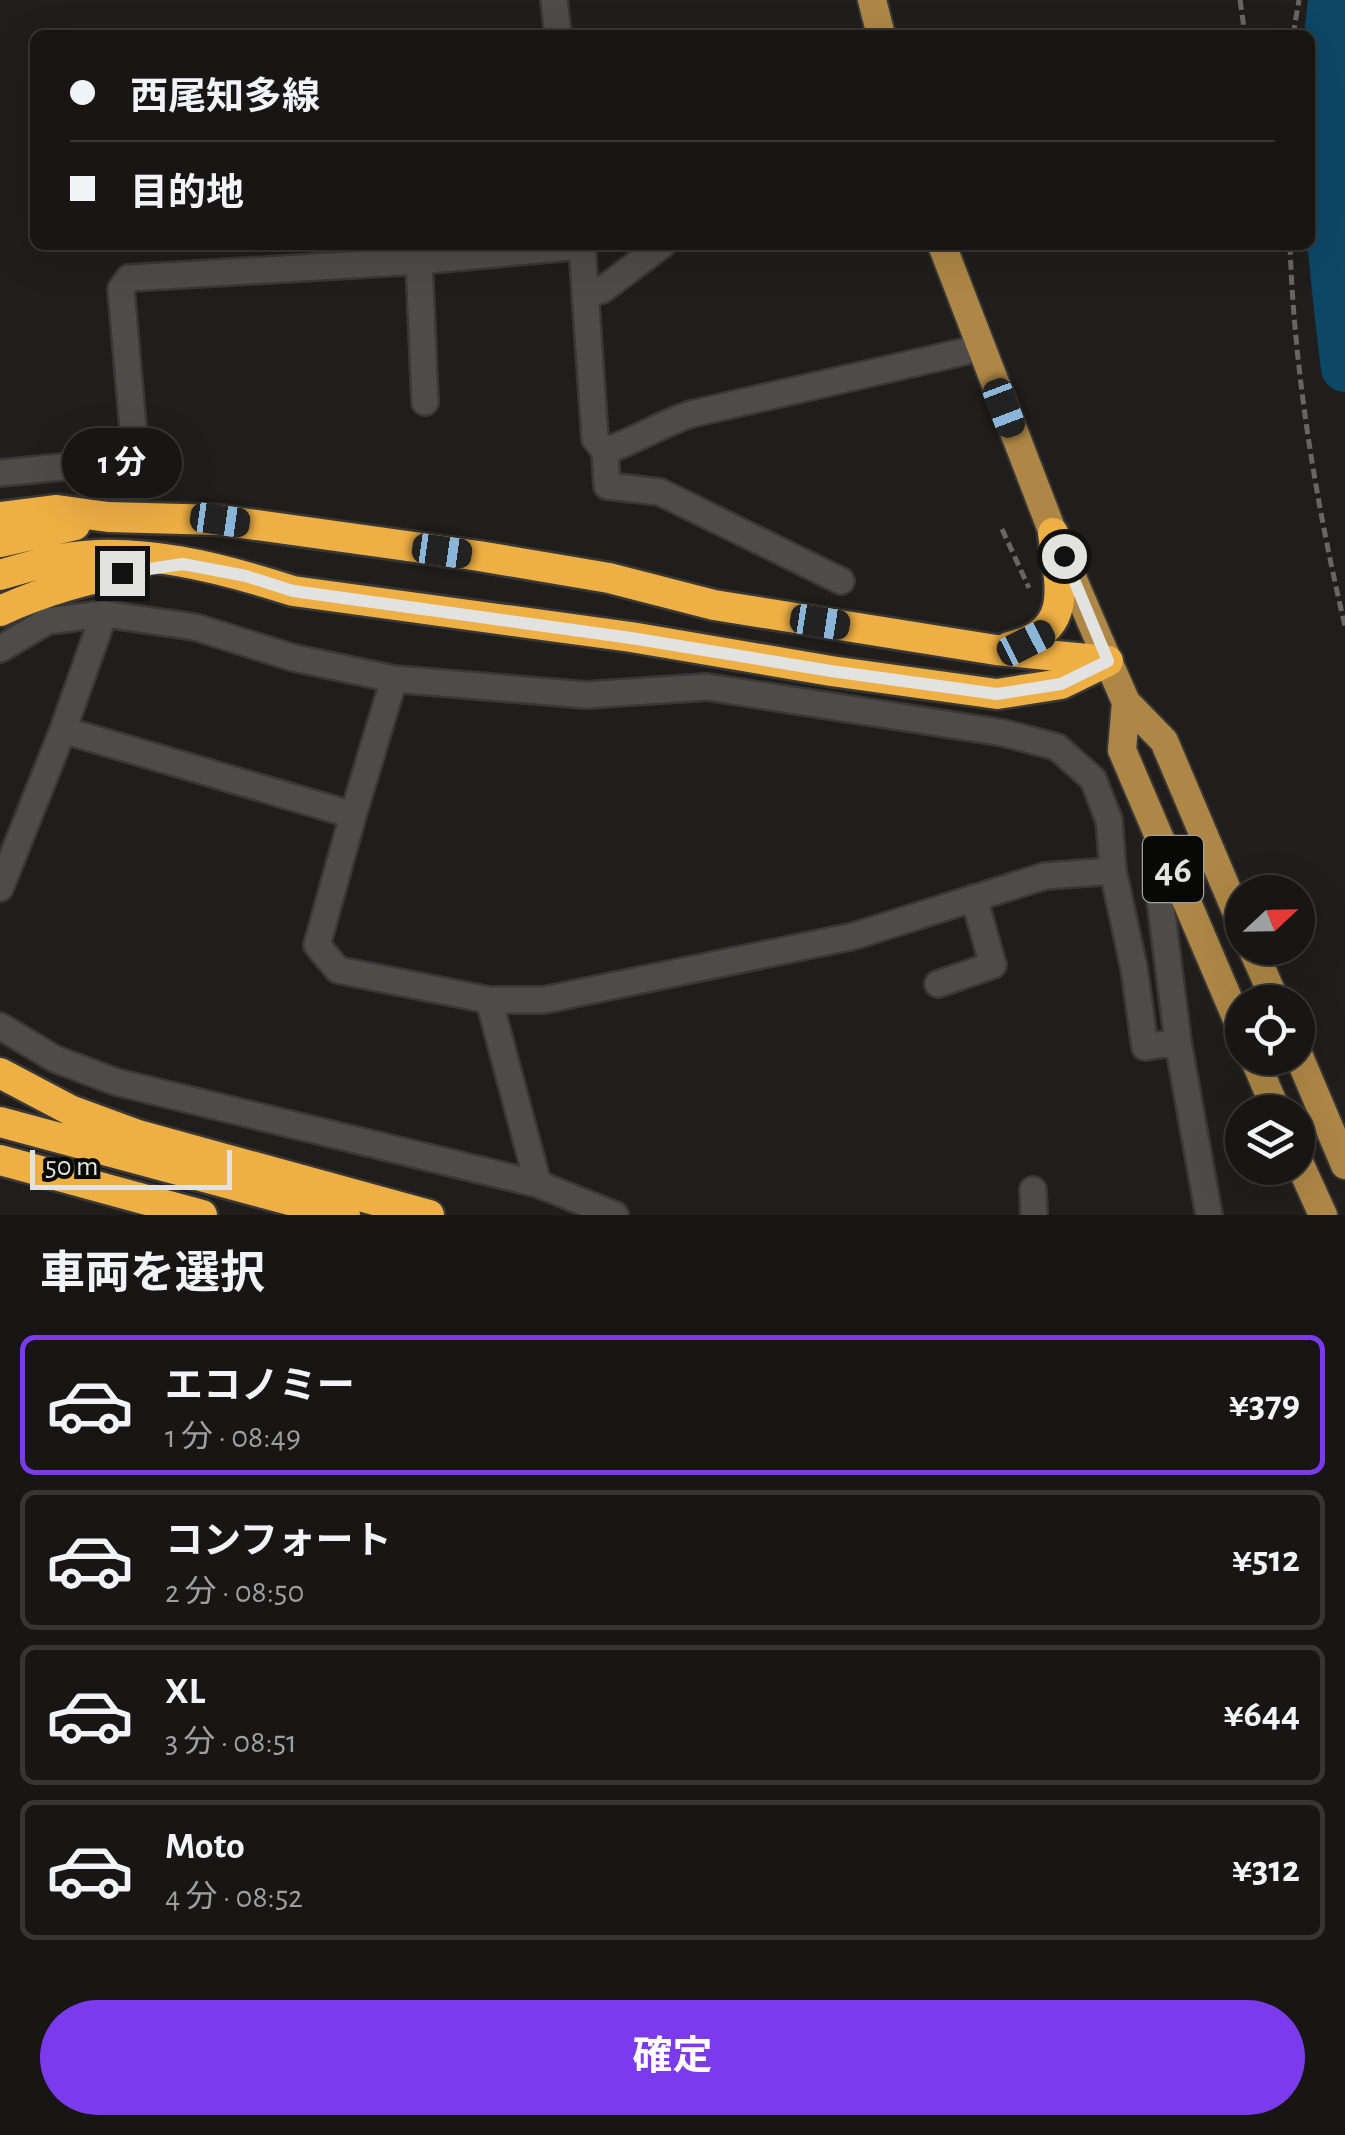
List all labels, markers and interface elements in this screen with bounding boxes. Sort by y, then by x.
text: 西尾知多線 [130,79,320,117]
text: 目的地 [130,175,244,213]
car [979,375,1029,441]
callout: 1 分 [62,428,182,498]
text: 1 分 [98,447,146,479]
car [188,501,252,539]
car [410,532,474,570]
route start [1042,534,1087,579]
route end [100,551,145,596]
car [788,602,852,642]
car [992,616,1060,670]
road number: 46 [1143,836,1203,902]
north arrow [1225,875,1315,965]
map controls [1225,875,1315,1185]
button: locate [1225,985,1315,1075]
button: layers [1225,1095,1315,1185]
scale bar [30,1145,232,1190]
text: 50 m [45,1153,99,1181]
text: 車両を選択 [40,1252,265,1297]
icon: car [45,1360,135,1450]
text: エコノミー [165,1368,355,1406]
text: ¥379 [1229,1386,1300,1424]
text: 1 分 · 08:49 [165,1421,301,1453]
icon: car [45,1515,135,1605]
text: コンフォート [165,1523,392,1561]
text: ¥512 [1232,1541,1300,1579]
text: 2 分 · 08:50 [165,1576,304,1608]
icon: car [45,1670,135,1760]
text: XL [165,1673,205,1711]
text: ¥644 [1223,1696,1300,1734]
text: 3 分 · 08:51 [165,1726,297,1758]
icon: car [45,1825,135,1915]
text: Moto [165,1828,245,1866]
text: ¥312 [1232,1851,1300,1889]
text: 4 分 · 08:52 [165,1881,303,1913]
button: 確定 [40,2000,1305,2115]

